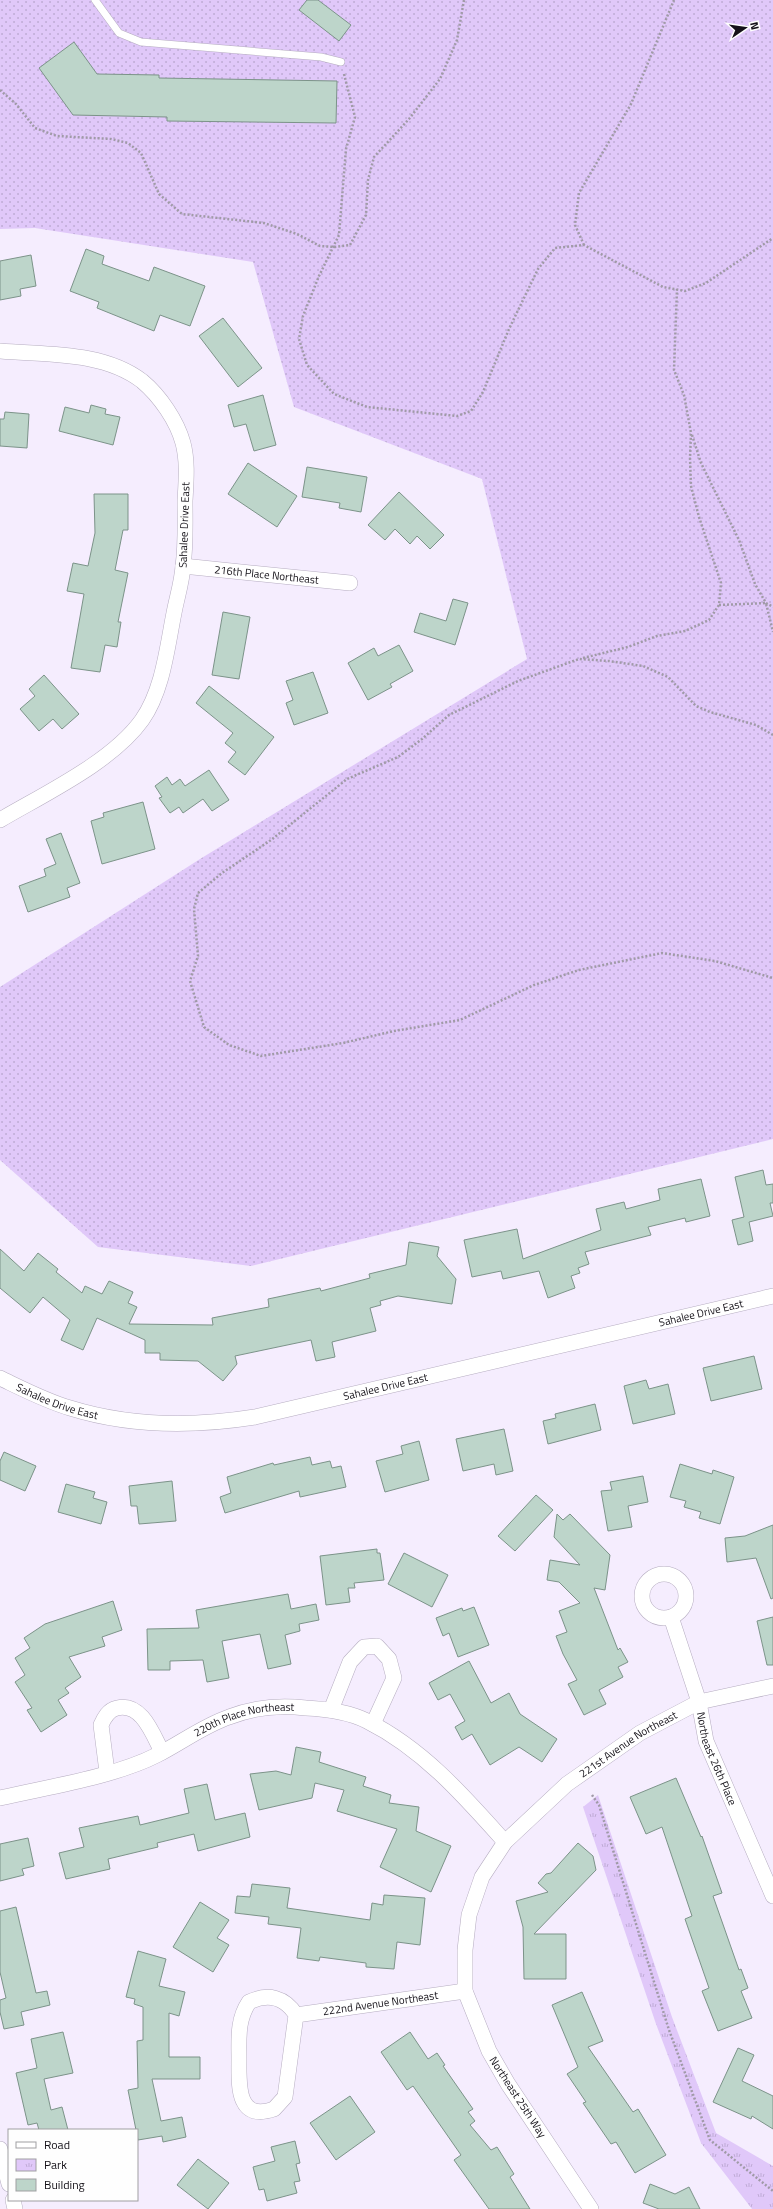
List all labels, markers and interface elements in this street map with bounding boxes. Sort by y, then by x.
north arrow [725,8,765,48]
text: N [746,20,763,31]
street label: Sahalee Drive East [175,482,194,568]
street label: 216th Place Northeast [214,561,320,588]
street label: Sahalee Drive East [657,1295,745,1330]
street label: Sahalee Drive East [342,1369,429,1404]
street label: Sahalee Drive East [14,1379,100,1423]
street label: 220th Place Northeast [191,1699,295,1740]
street label: 221st Avenue Northeast [576,1707,680,1781]
street label: Northeast 26th Place [693,1711,741,1808]
street label: 222nd Avenue Northeast [322,1987,439,2019]
street label: Northeast 25th Way [486,2053,551,2141]
legend [8,2129,138,2201]
text: Road [44,2135,70,2154]
text: Park [44,2155,67,2174]
text: Building [44,2175,85,2194]

